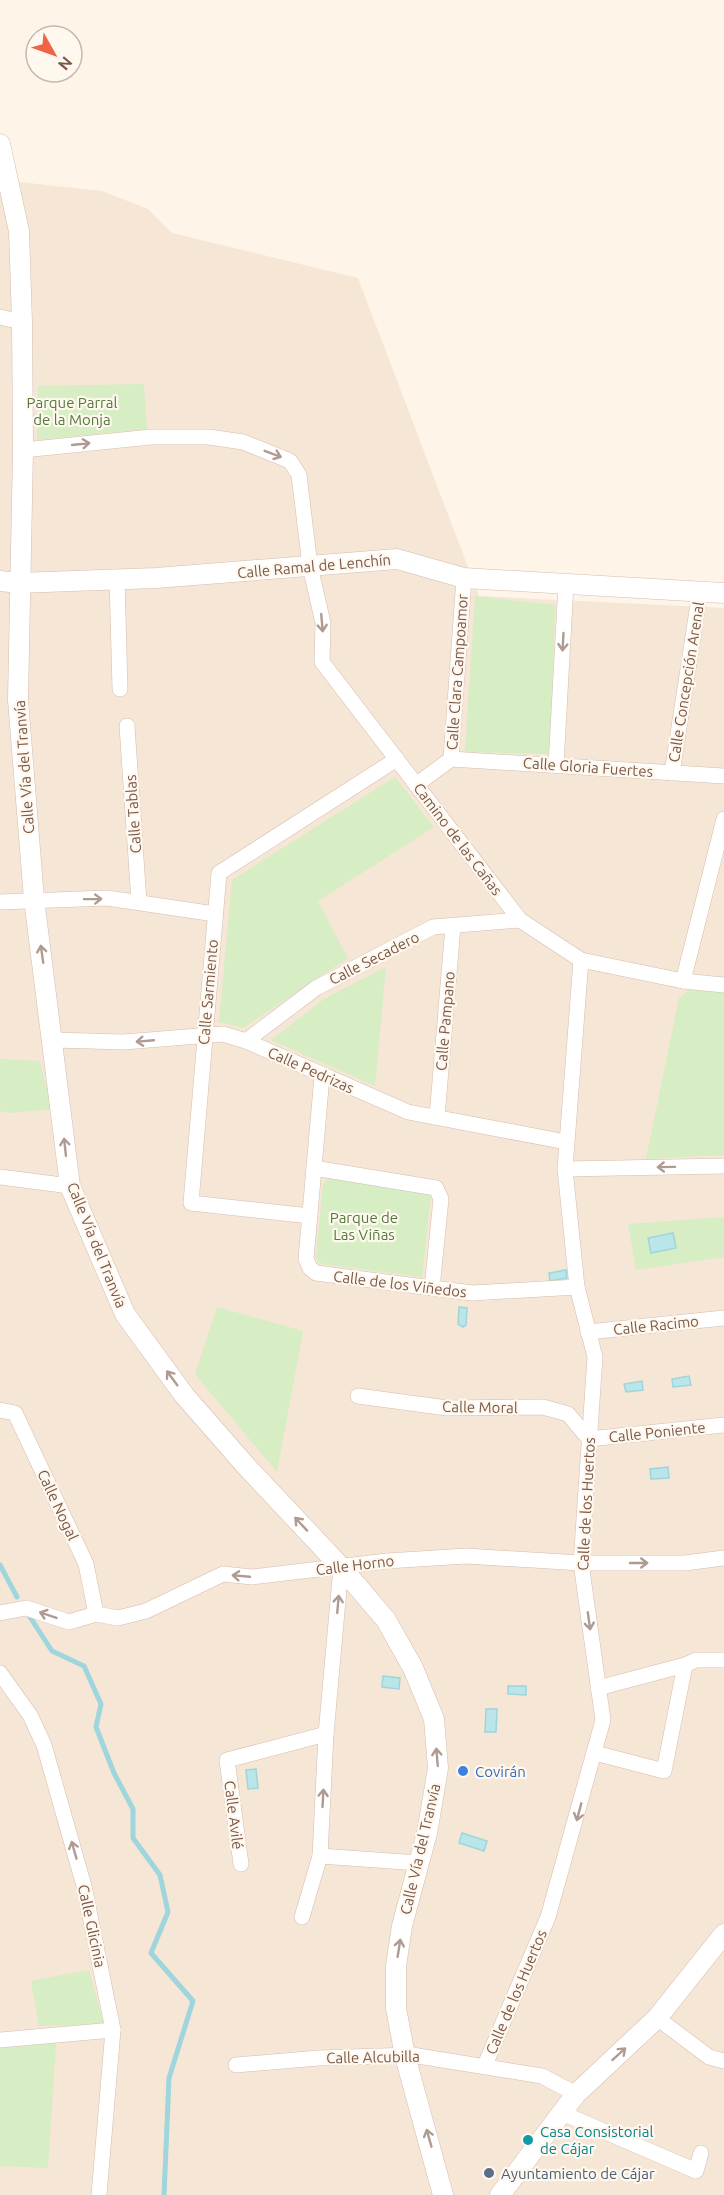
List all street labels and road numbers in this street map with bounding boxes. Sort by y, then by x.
street label: Calle Ramal de Lenchín [236,551,392,581]
street label: Calle Clara Campoamor [443,593,471,751]
street label: Calle Concepción Arenal [665,600,707,763]
street label: Calle Vía del Tranvía [11,700,37,834]
street label: Calle Gloria Fuertes [522,754,654,780]
street label: Calle Tablas [122,774,144,854]
street label: Camino de las Cañas [410,780,506,898]
street label: Calle Secadero [326,928,422,988]
street label: Calle Sarmiento [195,939,221,1045]
street label: Calle Pampano [432,971,458,1071]
street label: Calle Pedrizas [265,1043,357,1097]
street label: Calle Vía del Tranvía [64,1180,130,1310]
street label: Calle de los Viñedos [332,1267,468,1301]
street label: Calle Racimo [612,1312,700,1338]
street label: Calle Moral [442,1398,518,1416]
street label: Calle Poniente [608,1418,706,1446]
street label: Calle de los Huertos [574,1437,598,1571]
street label: Calle Nogal [34,1467,82,1543]
street label: Calle Horno [315,1552,395,1578]
street label: Calle Avilé [221,1780,247,1850]
street label: Calle Vía del Tranvía [397,1782,443,1916]
street label: Calle Glicinia [75,1883,109,1969]
street label: Calle de los Huertos [482,1927,550,2057]
street label: Calle Alcubilla [326,2048,420,2066]

